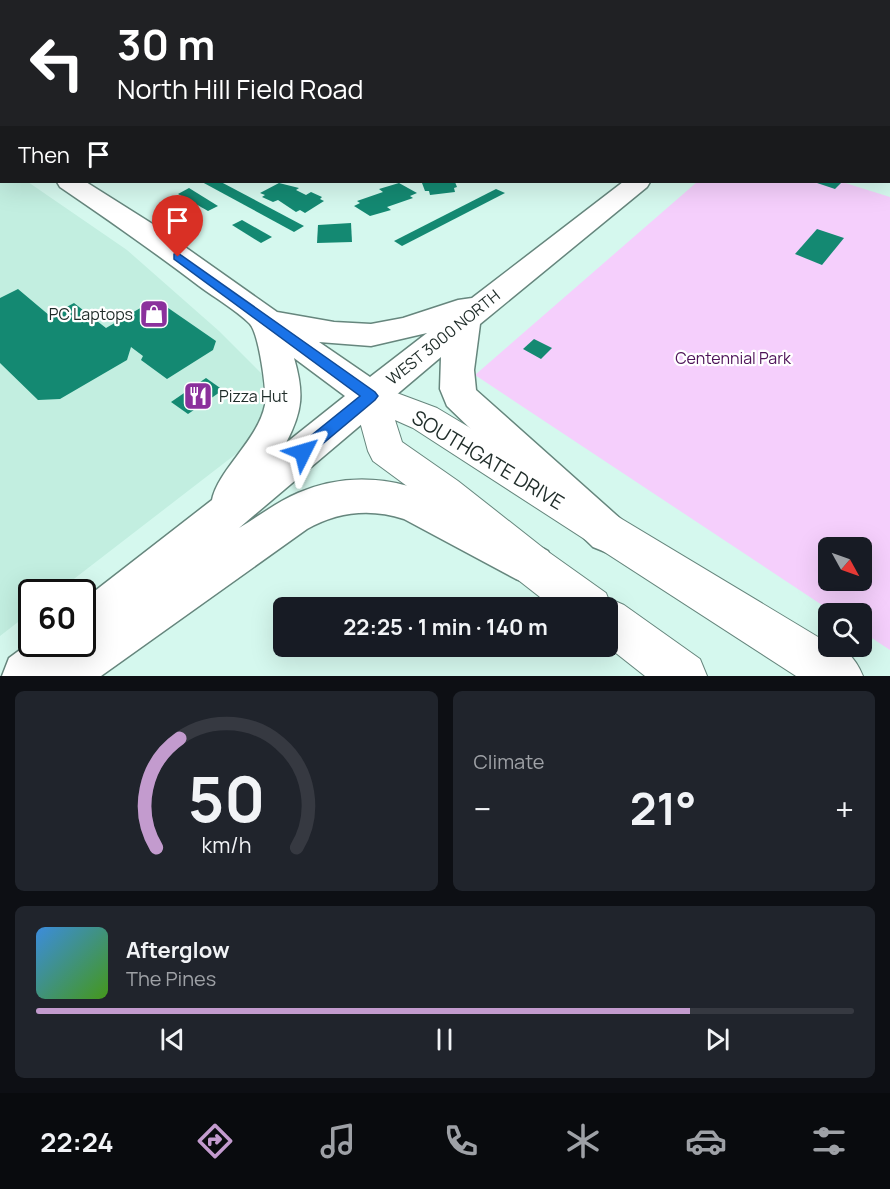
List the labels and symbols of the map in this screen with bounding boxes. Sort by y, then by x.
pin [152,195,203,257]
street label: WEST 3000 NORTH [382,284,504,390]
shop icon: PC Laptops [138,298,170,330]
place label: PC Laptops [49,303,133,325]
park label: Centennial Park [675,347,792,369]
restaurant icon: Pizza Hut [182,380,214,412]
place label: Pizza Hut [219,385,288,407]
street label: SOUTHGATE DRIVE [407,403,569,516]
position arrow [271,420,335,484]
north arrow [818,537,872,591]
speed limit sign: 60 [18,579,96,657]

